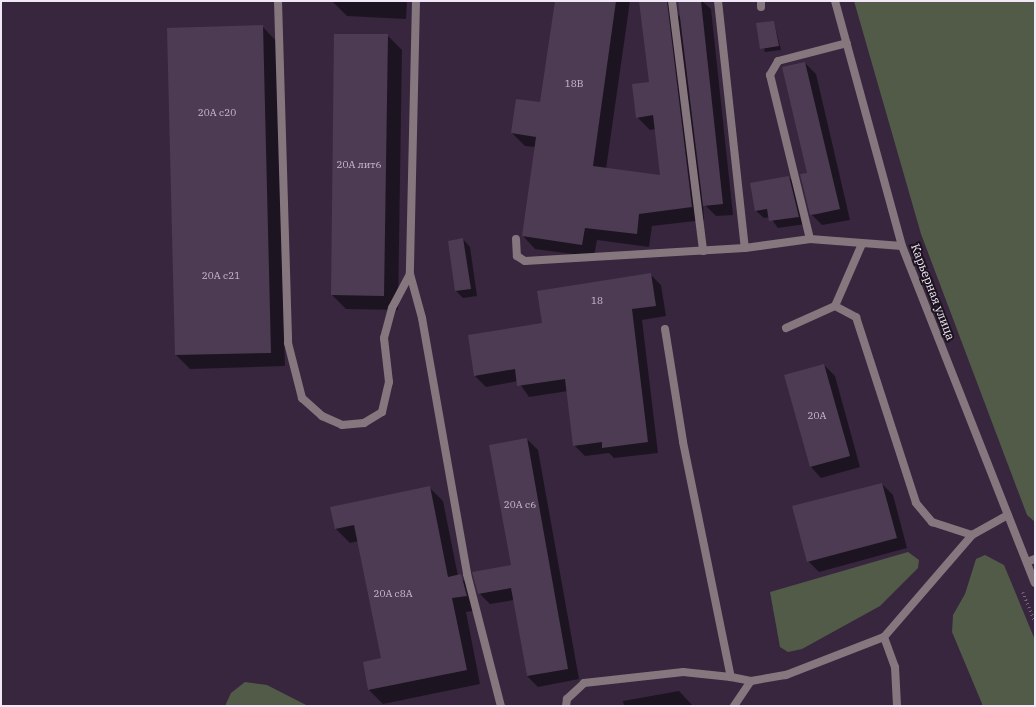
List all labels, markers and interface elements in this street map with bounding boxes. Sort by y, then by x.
house number: 18В [565,78,583,90]
house number: 20А с20 [198,107,236,119]
house number: 20А лит6 [336,159,382,171]
street label: Карьерная улица [908,242,958,342]
house number: 20А с21 [202,270,240,282]
house number: 18 [591,295,603,307]
house number: 20А [808,410,826,422]
house number: 20А с6 [504,499,536,511]
house number: 20А с8А [373,588,413,600]

